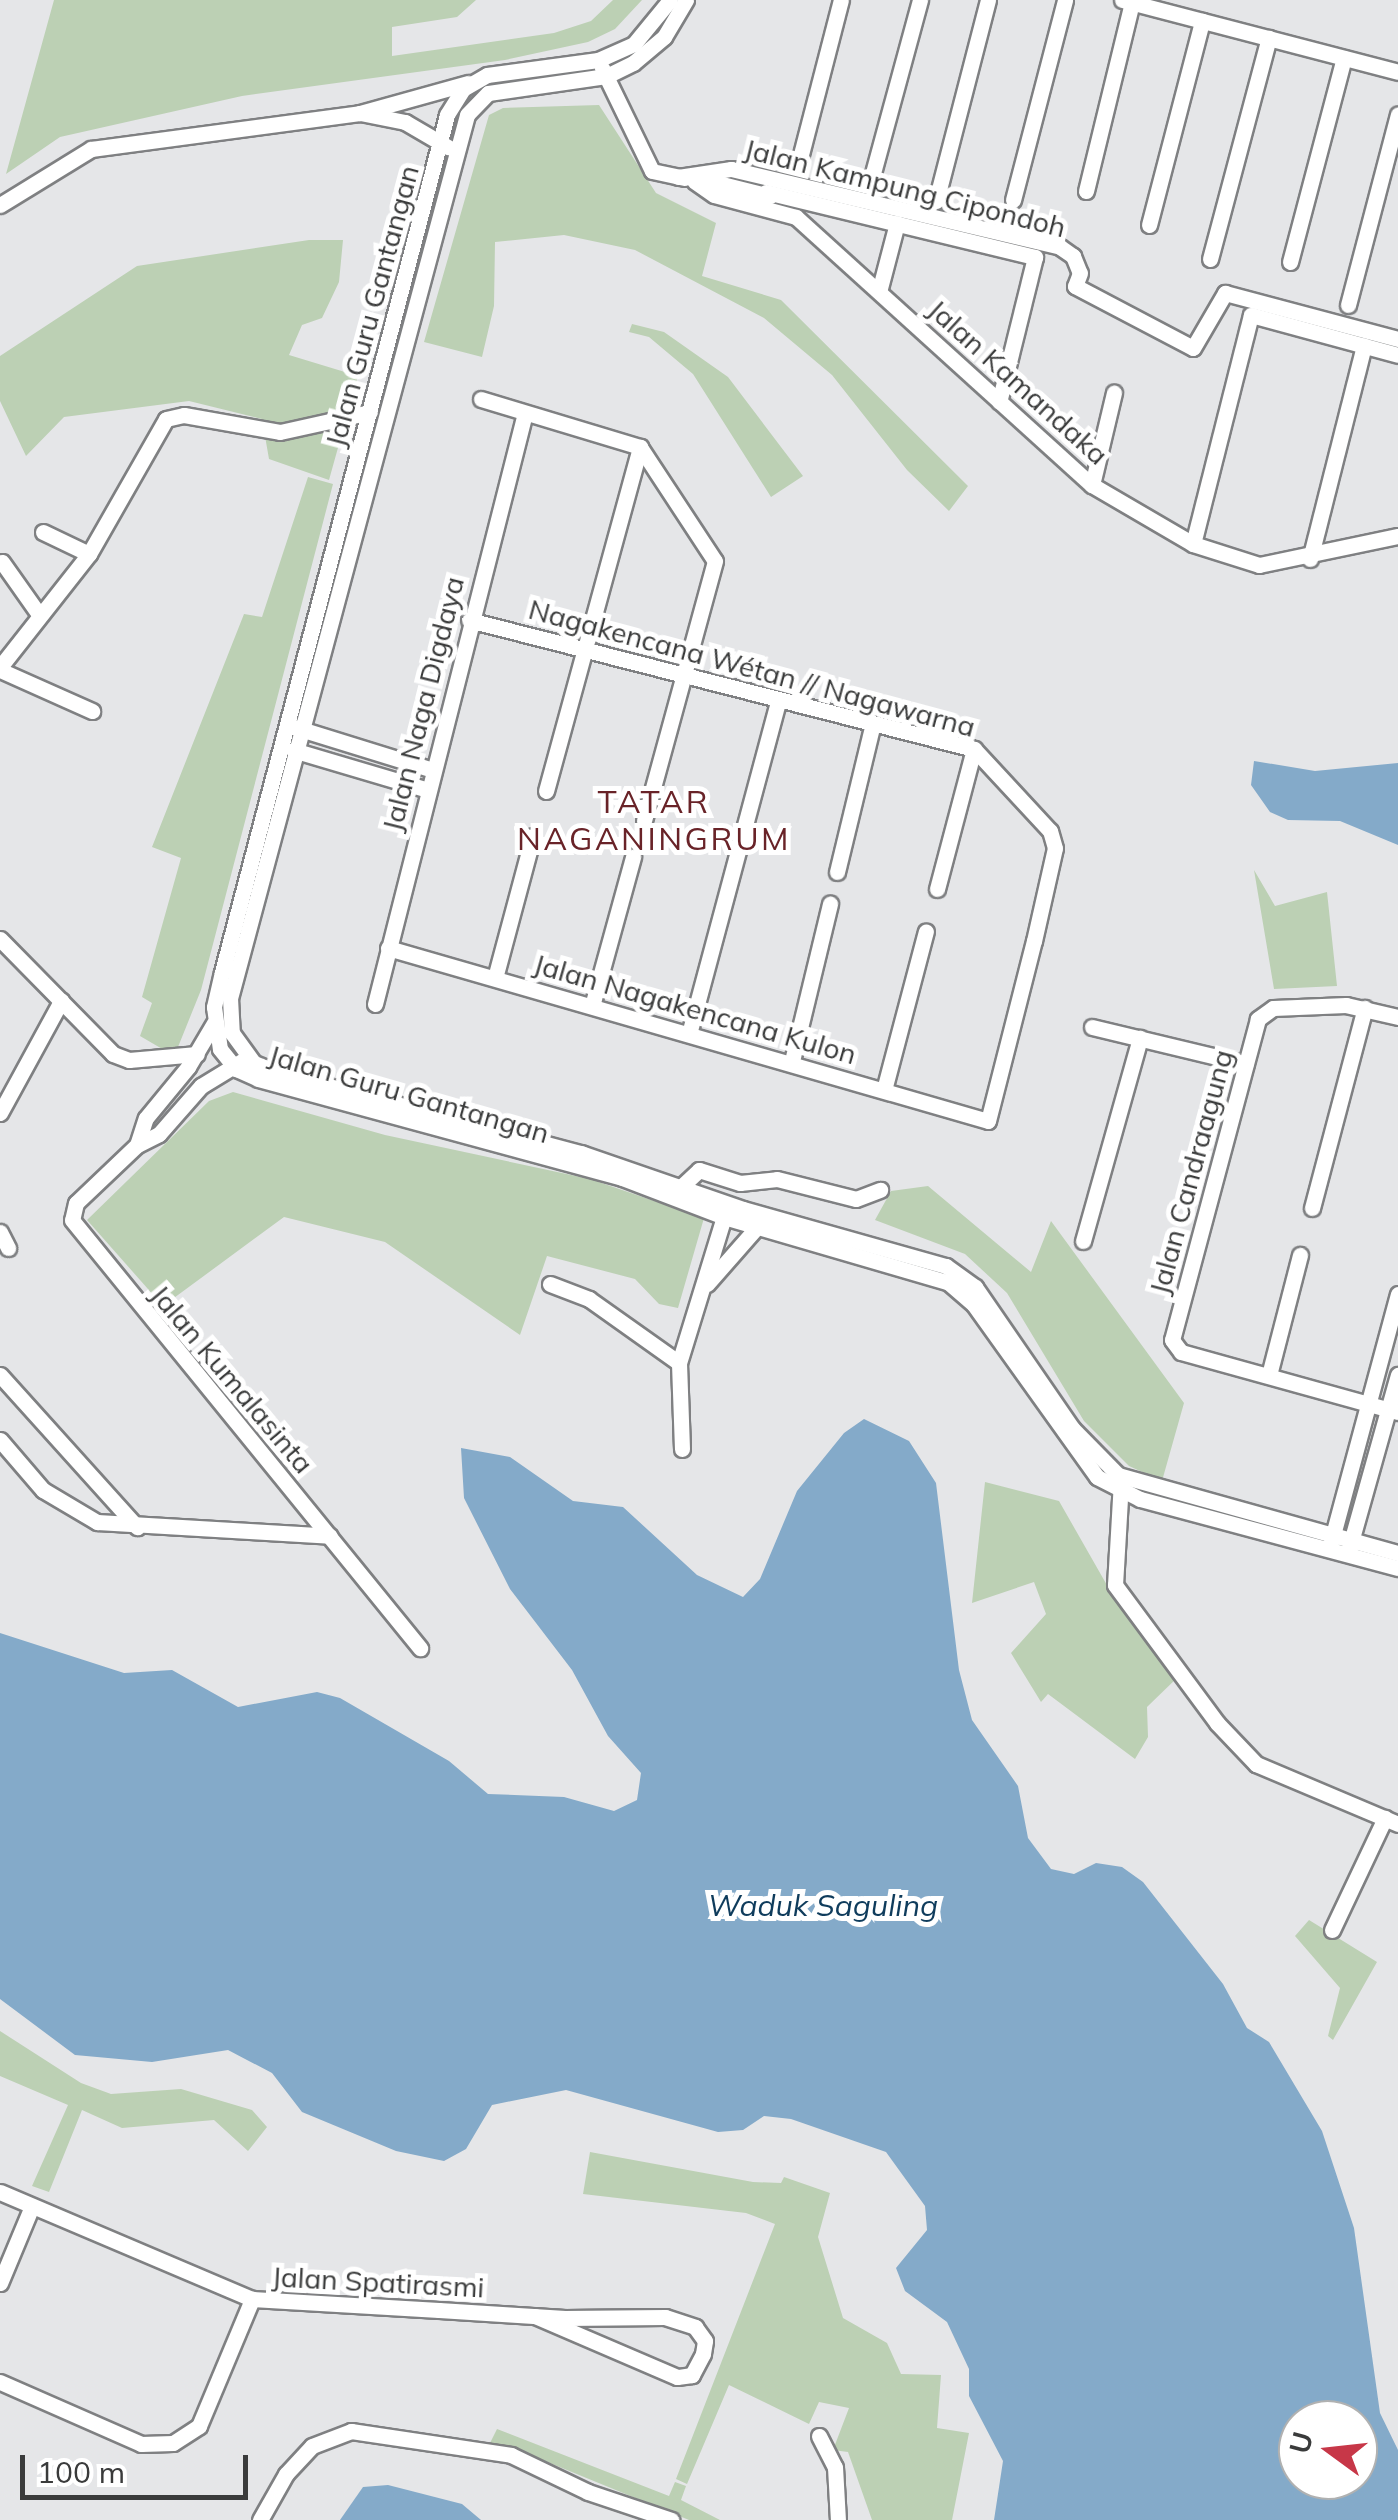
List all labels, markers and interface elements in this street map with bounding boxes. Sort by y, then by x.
street label: Jalan Kampung Cipondoh [741,132,1069,244]
street label: Jalan Guru Gantangan [318,161,426,451]
street label: Jalan Kamandaka [921,292,1115,472]
street label: Jalan Naga Digdaya [375,573,471,835]
street label: Nagakencana Wétan // Nagawarna [525,592,979,744]
district label: TATAR NAGANINGRUM [517,783,791,858]
street label: Jalan Nagakencana Kulon [530,947,860,1071]
street label: Jalan Guru Gantangan [265,1038,553,1150]
street label: Jalan Candraagung [1142,1046,1240,1298]
street label: Jalan Kumalasinta [144,1278,320,1480]
water label: Waduk Saguling [708,1887,938,1923]
street label: Jalan Spatirasmi [271,2260,485,2304]
north arrow [1278,2400,1378,2500]
text: U [1281,2428,1320,2457]
scale bar [25,2435,252,2497]
text: 100 m [37,2453,125,2491]

